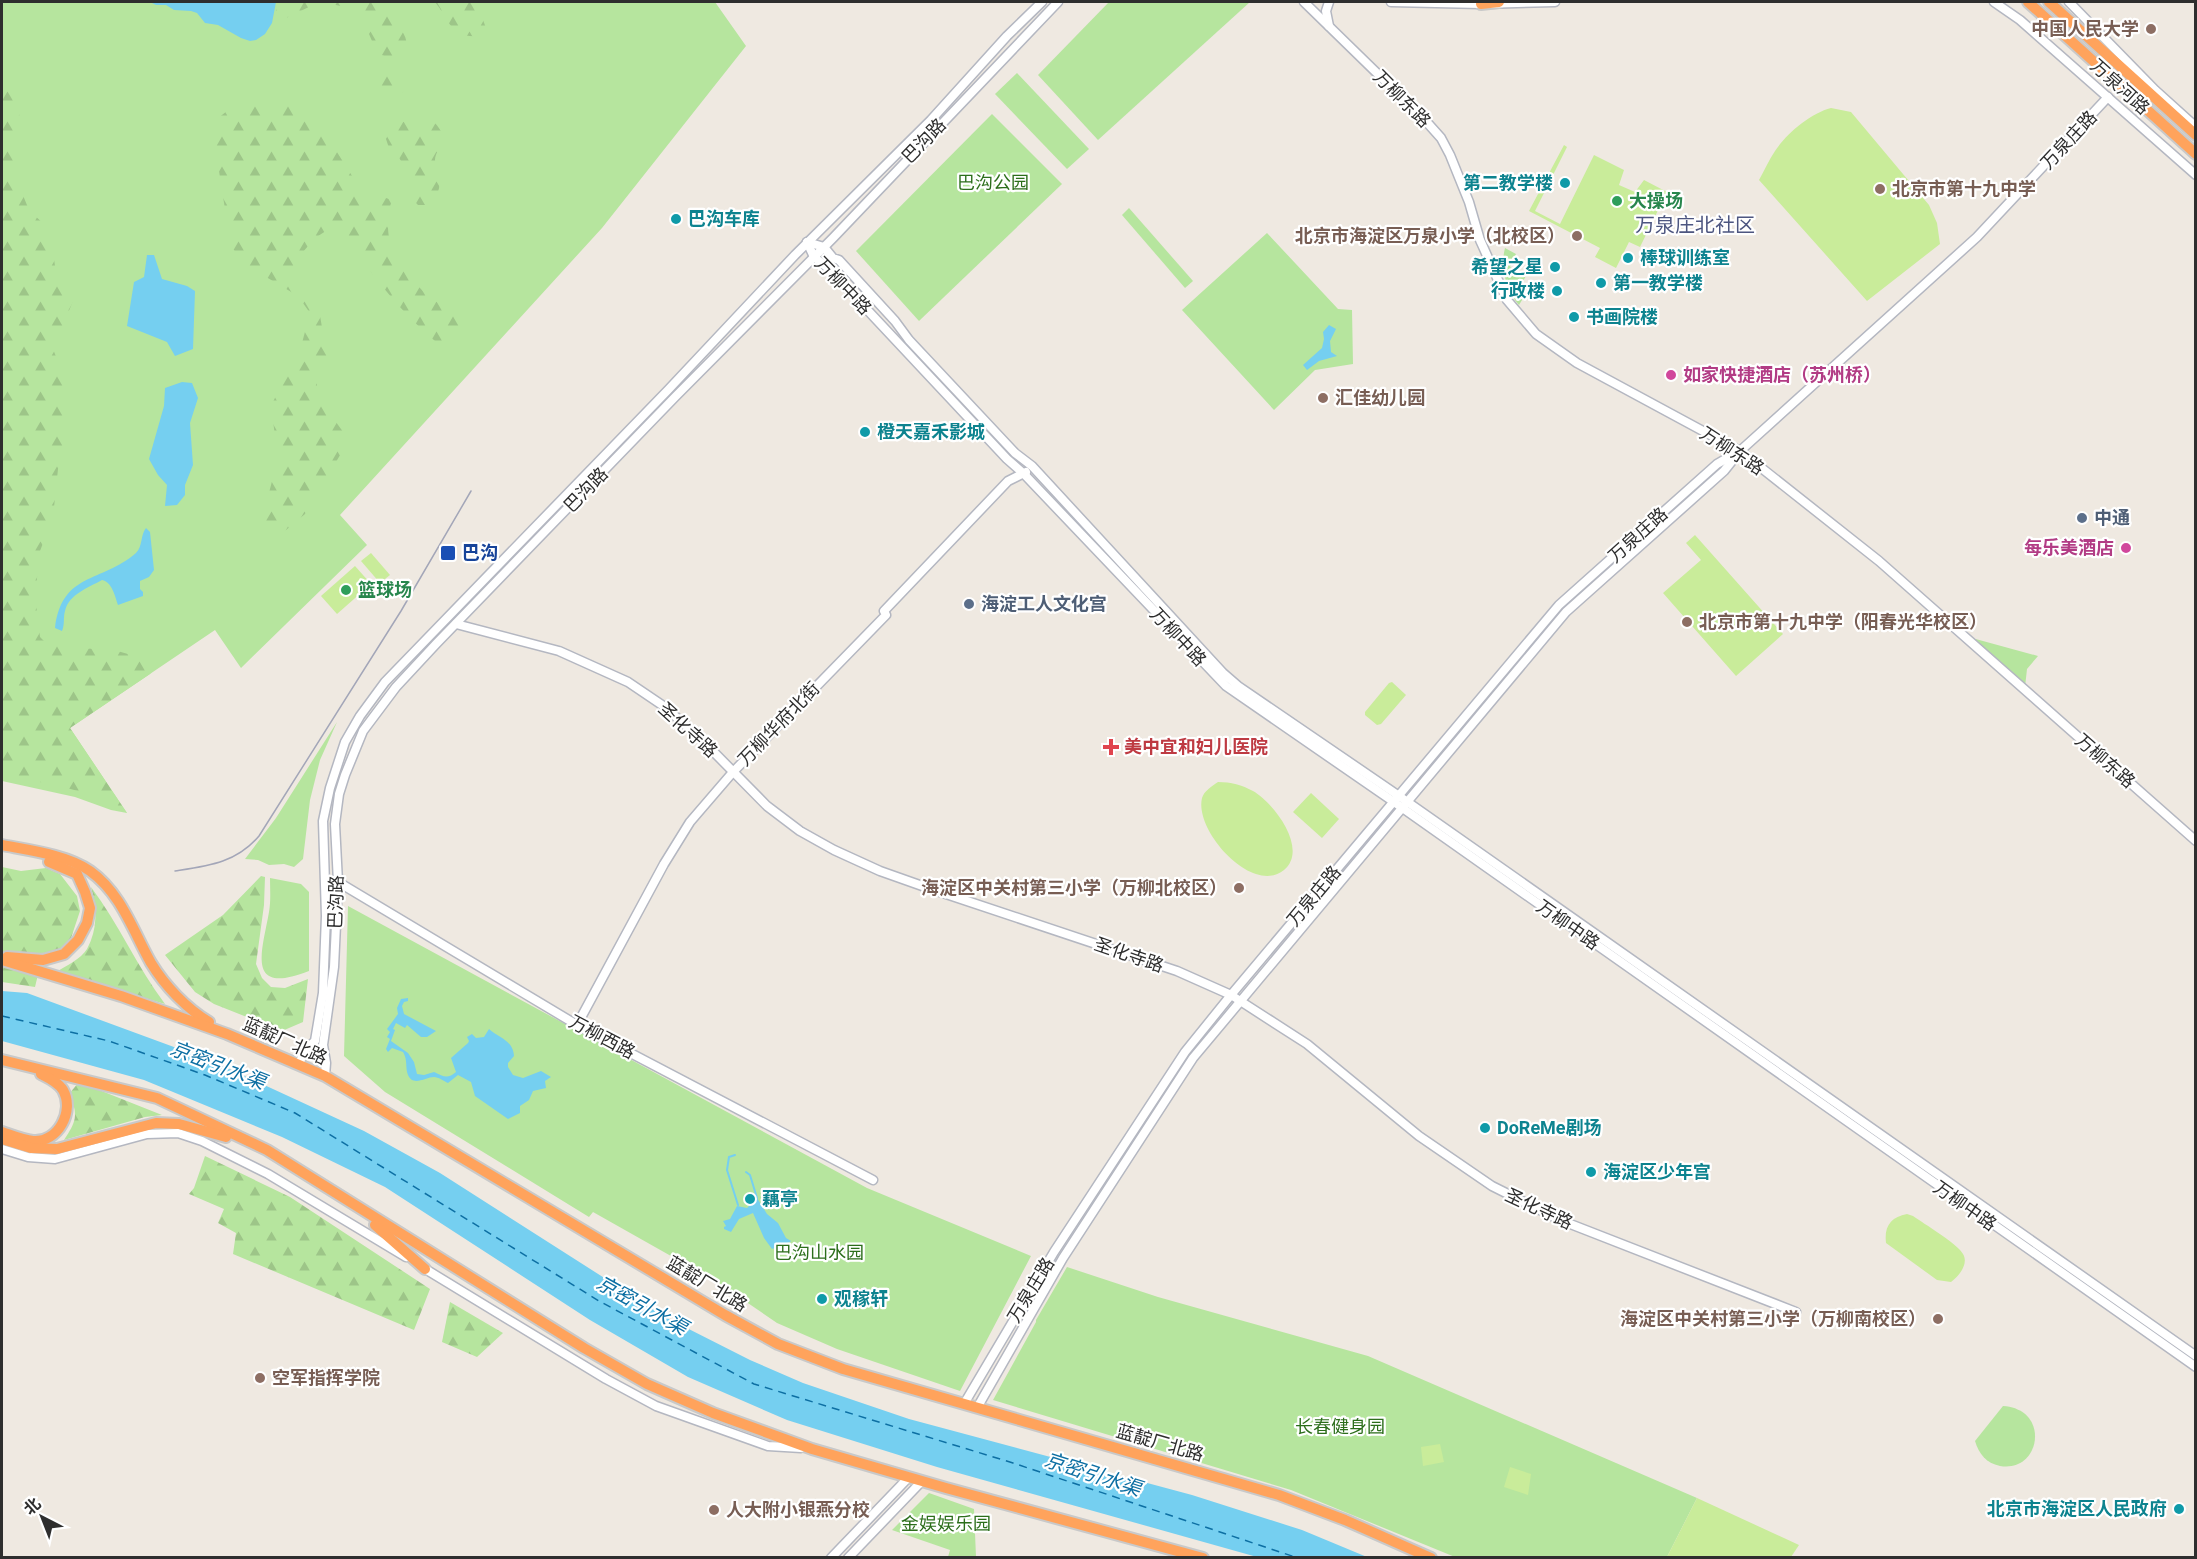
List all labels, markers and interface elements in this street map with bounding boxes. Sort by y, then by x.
place label: 中国人民大学 [2031,18,2139,39]
marker: 中国人民大学 [2144,22,2158,36]
street label: 万泉河路 [2087,55,2154,119]
street label: 万柳东路 [1369,66,1435,132]
street label: 万泉庄路 [2036,106,2101,173]
street label: 巴沟路 [897,114,950,167]
park label: 巴沟公园 [957,172,1029,193]
place label: 第二教学楼 [1463,172,1553,193]
marker: 第二教学楼 [1558,176,1572,190]
place label: 北京市第十九中学 [1892,178,2036,199]
marker: 北京市第十九中学 [1873,182,1887,196]
place label: 大操场 [1629,190,1683,211]
marker: 大操场 [1610,194,1624,208]
place label: 巴沟车库 [688,208,760,229]
marker: 巴沟车库 [669,212,683,226]
district label: 万泉庄北社区 [1635,213,1755,237]
place label: 北京市海淀区万泉小学（北校区） [1295,225,1565,246]
marker: 北京市海淀区万泉小学（北校区） [1570,229,1584,243]
place label: 棒球训练室 [1640,247,1730,268]
marker: 棒球训练室 [1621,251,1635,265]
street label: 万柳中路 [811,252,876,319]
place label: 希望之星 [1471,256,1543,277]
marker: 希望之星 [1548,260,1562,274]
place label: 第一教学楼 [1613,272,1703,293]
marker: 第一教学楼 [1594,276,1608,290]
place label: 行政楼 [1491,280,1545,301]
marker: 行政楼 [1550,284,1564,298]
place label: 书画院楼 [1586,306,1658,327]
marker: 书画院楼 [1567,310,1581,324]
place label: 如家快捷酒店（苏州桥） [1683,364,1881,385]
marker: 如家快捷酒店（苏州桥） [1664,368,1678,382]
place label: 汇佳幼儿园 [1335,387,1425,408]
marker: 汇佳幼儿园 [1316,391,1330,405]
place label: 橙天嘉禾影城 [877,421,985,442]
street label: 万柳东路 [1696,422,1768,479]
marker: 橙天嘉禾影城 [858,425,872,439]
street label: 巴沟路 [559,463,612,516]
street label: 万泉庄路 [1604,503,1671,567]
place label: 中通 [2094,507,2130,528]
marker: 中通 [2075,511,2089,525]
place label: 每乐美酒店 [2024,537,2114,558]
marker: 每乐美酒店 [2119,541,2133,555]
place label: 巴沟 [462,542,498,563]
marker: 巴沟 [439,544,457,562]
place label: 篮球场 [358,579,412,600]
marker: 篮球场 [339,583,353,597]
place label: 海淀工人文化宫 [981,593,1107,614]
marker: 海淀工人文化宫 [962,597,976,611]
street label: 万柳中路 [1146,603,1211,670]
place label: 北京市第十九中学（阳春光华校区） [1699,611,1987,632]
marker: 北京市第十九中学（阳春光华校区） [1680,615,1694,629]
street label: 万柳华府北街 [734,678,824,770]
street label: 圣化寺路 [655,698,722,762]
street label: 万柳东路 [2071,729,2139,792]
place label: 美中宜和妇儿医院 [1124,736,1268,757]
marker: 美中宜和妇儿医院 [1102,738,1120,756]
street label: 万泉庄路 [1282,861,1345,930]
street label: 巴沟路 [324,875,347,929]
place label: 海淀区中关村第三小学（万柳北校区） [921,877,1227,898]
marker: 海淀区中关村第三小学（万柳北校区） [1232,881,1246,895]
street label: 万柳中路 [1533,895,1604,954]
street label: 圣化寺路 [1092,933,1167,976]
street label: 万柳西路 [566,1010,639,1063]
street label: 蓝靛厂北路 [240,1013,331,1068]
water label: 京密引水渠 [167,1036,272,1095]
place label: DoReMe剧场 [1497,1117,1602,1138]
marker: DoReMe剧场 [1478,1121,1492,1135]
place label: 海淀区少年宫 [1603,1161,1711,1182]
marker: 海淀区少年宫 [1584,1165,1598,1179]
street label: 万柳中路 [1930,1176,2001,1235]
street label: 圣化寺路 [1502,1184,1576,1233]
place label: 藕亭 [762,1188,798,1209]
marker: 藕亭 [743,1192,757,1206]
park label: 巴沟山水园 [774,1242,864,1263]
street label: 蓝靛厂北路 [663,1251,751,1316]
street label: 万泉庄路 [1003,1253,1058,1326]
water label: 京密引水渠 [592,1270,694,1341]
place label: 观稼轩 [834,1288,888,1309]
marker: 观稼轩 [815,1292,829,1306]
place label: 海淀区中关村第三小学（万柳南校区） [1620,1308,1926,1329]
marker: 海淀区中关村第三小学（万柳南校区） [1931,1312,1945,1326]
place label: 空军指挥学院 [272,1367,380,1388]
marker: 空军指挥学院 [253,1371,267,1385]
park label: 长春健身园 [1295,1416,1385,1437]
street label: 蓝靛厂北路 [1114,1420,1206,1465]
water label: 京密引水渠 [1042,1447,1147,1502]
north arrow [12,1487,72,1547]
text: 北 [20,1494,45,1519]
place label: 北京市海淀区人民政府 [1987,1498,2167,1519]
place label: 人大附小银燕分校 [726,1499,870,1520]
marker: 北京市海淀区人民政府 [2172,1502,2186,1516]
marker: 人大附小银燕分校 [707,1503,721,1517]
park label: 金娱娱乐园 [901,1513,991,1534]

